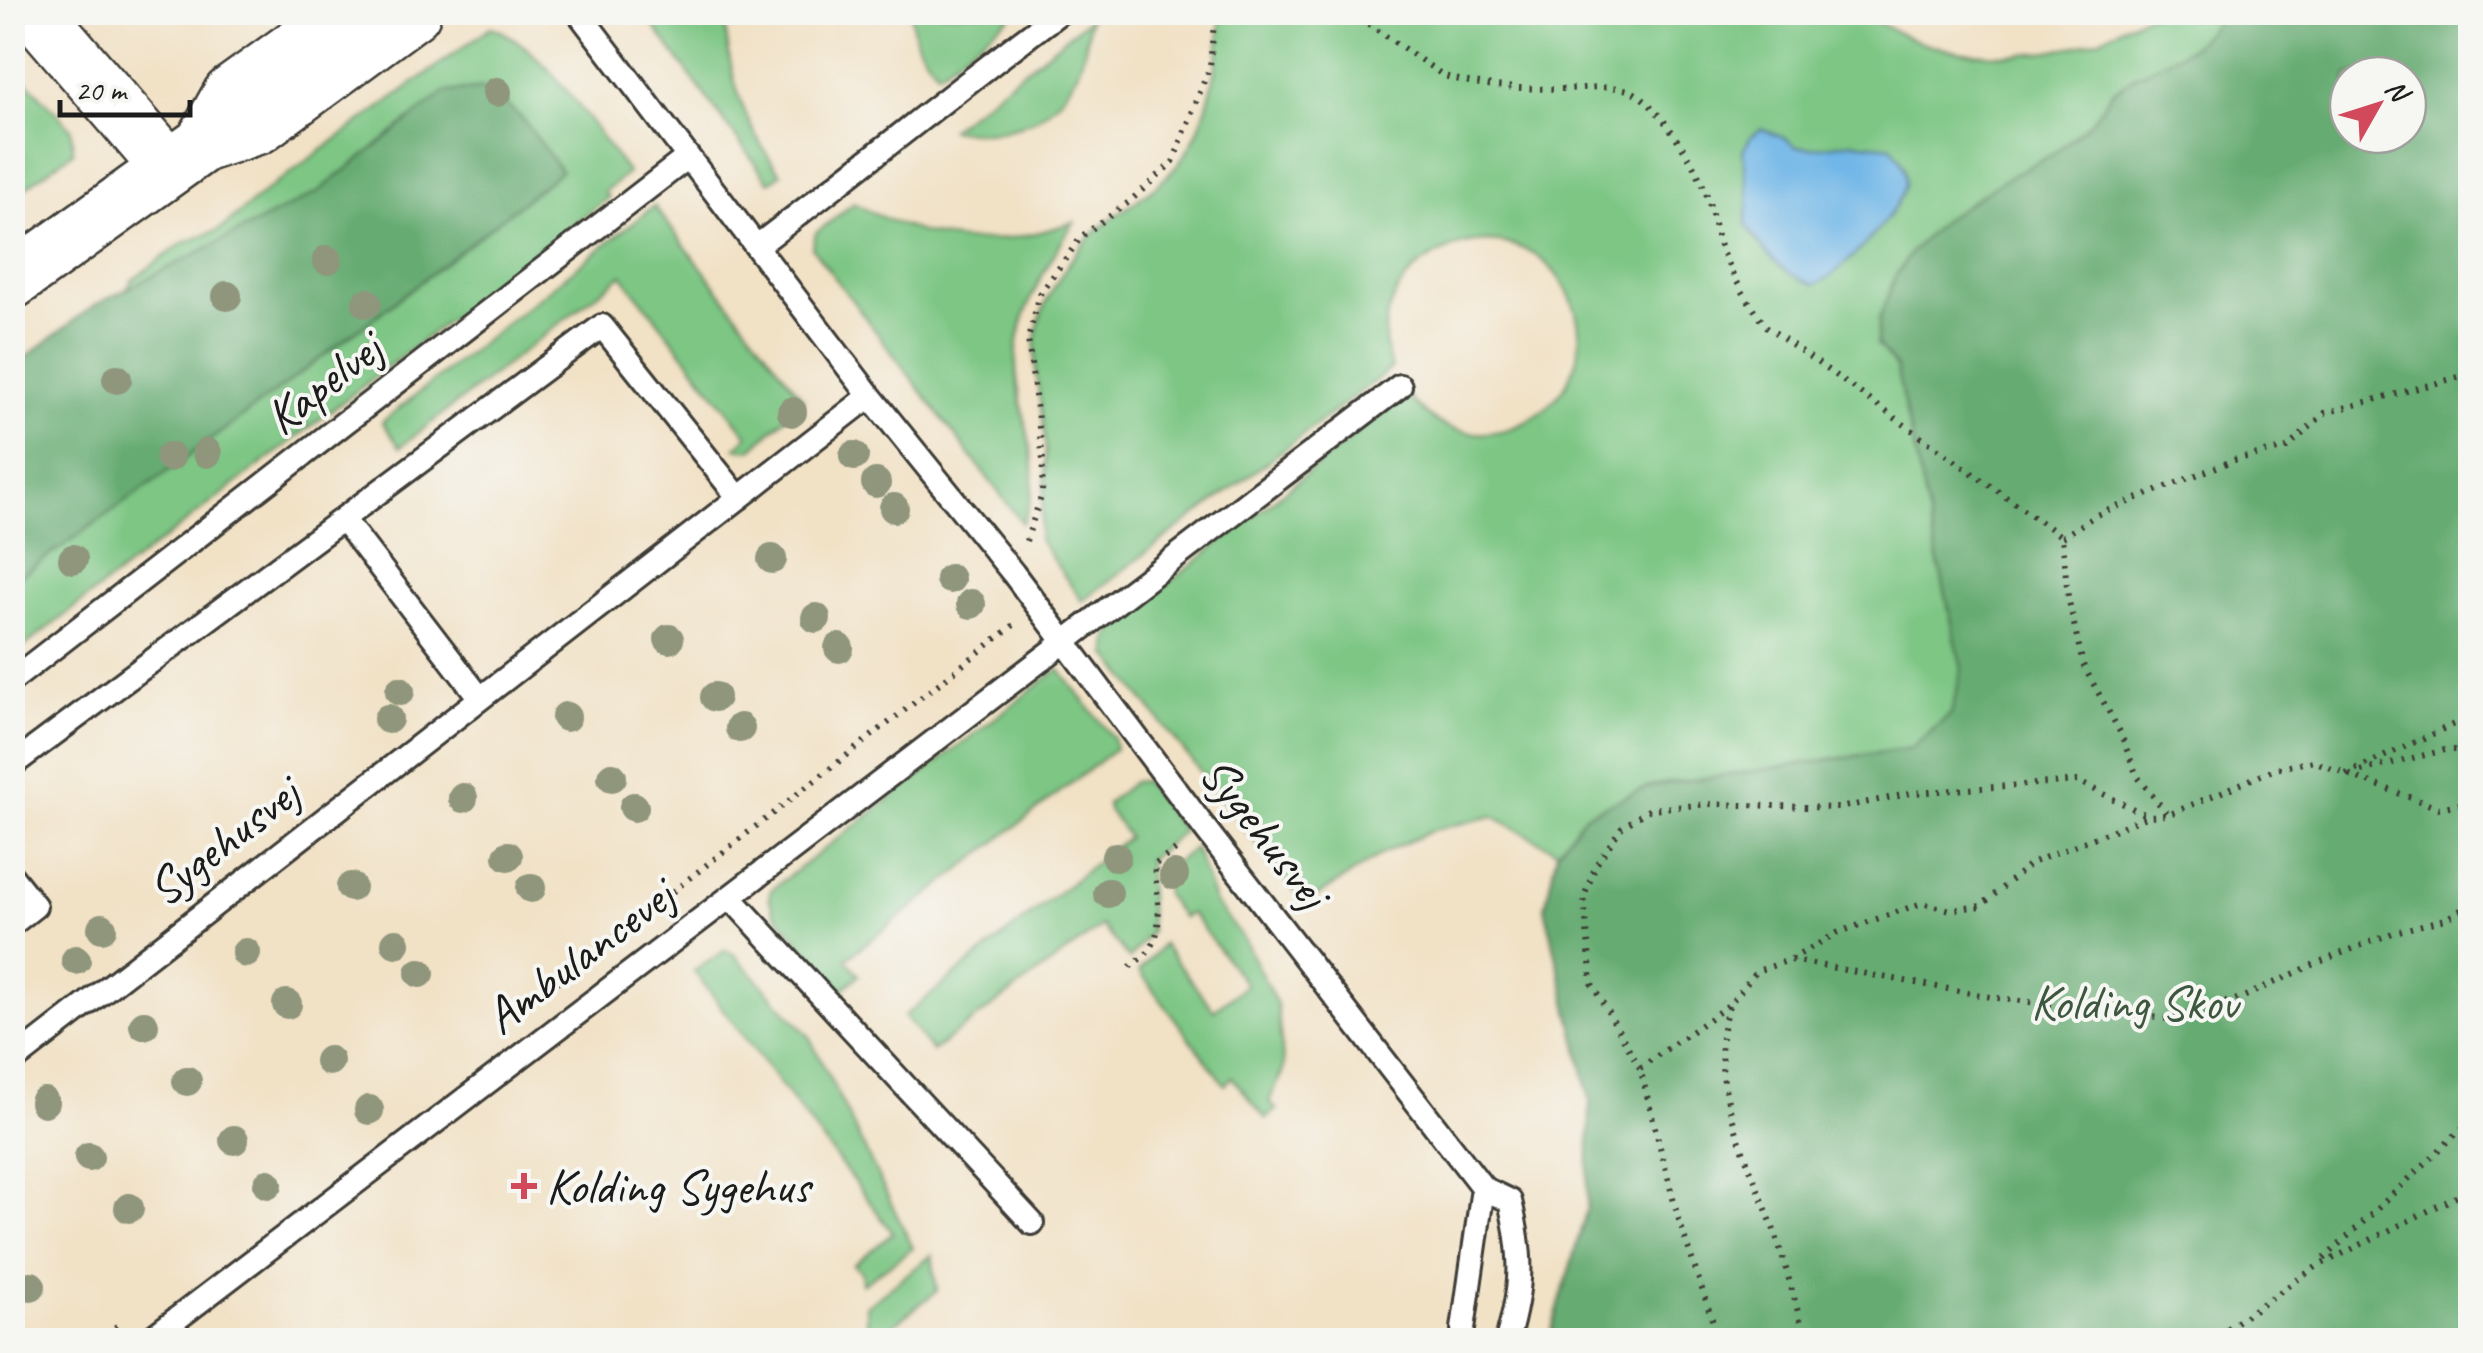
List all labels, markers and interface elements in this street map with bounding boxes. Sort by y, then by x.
scale bar [60,55,190,117]
north arrow [2328,55,2428,155]
text: 20 m [75,71,128,109]
text: N [2378,72,2419,111]
street label: Kapelvej [252,315,398,448]
street label: Sygehusvej [1186,743,1347,924]
street label: Sygehusvej [134,759,315,920]
street label: Ambulancevej [472,861,690,1048]
park label: Kolding Skov [2031,971,2242,1034]
place label: Kolding Sygehus [546,1155,814,1218]
marker: Kolding Sygehus [511,1173,537,1199]

